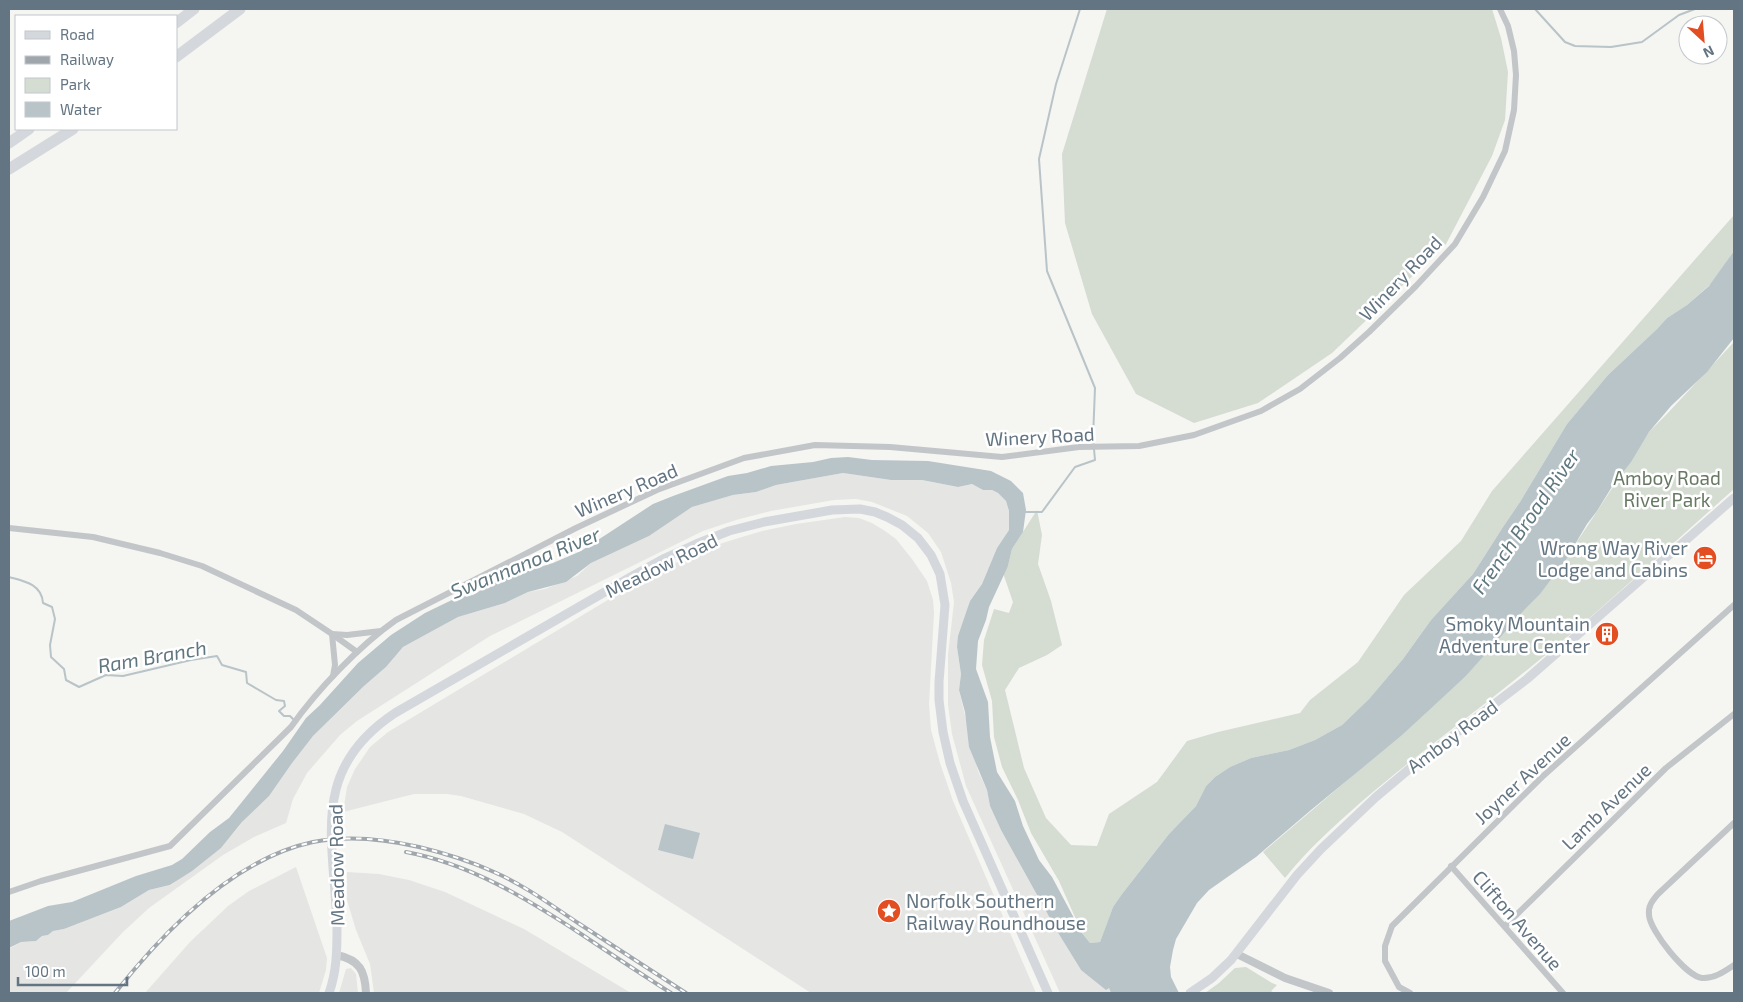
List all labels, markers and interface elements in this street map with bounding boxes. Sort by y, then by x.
legend [15,15,178,130]
north arrow [1678,15,1728,65]
text: Road [60,25,95,43]
text: N [1701,42,1717,62]
text: Railway [60,50,114,68]
text: Park [60,75,91,93]
text: Water [60,100,102,118]
street label: Winery Road [1354,231,1446,325]
street label: Winery Road [985,422,1095,450]
water label: French Broad River [1466,443,1585,598]
street label: Winery Road [571,458,681,522]
park label: Amboy Road River Park [1613,466,1721,511]
water label: Swannanoa River [447,521,604,603]
street label: Meadow Road [601,528,721,602]
place label: Wrong Way River Lodge and Cabins [1538,536,1688,581]
hotel icon: Wrong Way River Lodge and Cabins [1692,545,1718,571]
place label: Smoky Mountain Adventure Center [1439,612,1590,657]
building icon: Smoky Mountain Adventure Center [1594,621,1620,647]
water label: Ram Branch [96,635,208,677]
street label: Amboy Road [1402,694,1502,778]
street label: Joyner Avenue [1469,728,1575,828]
street label: Lamb Avenue [1557,758,1655,854]
street label: Meadow Road [323,804,349,926]
street label: Clifton Avenue [1468,865,1568,975]
place label: Norfolk Southern Railway Roundhouse [906,889,1086,934]
place icon: Norfolk Southern Railway Roundhouse [876,898,902,924]
scale bar [18,954,126,986]
text: 100 m [25,962,66,980]

